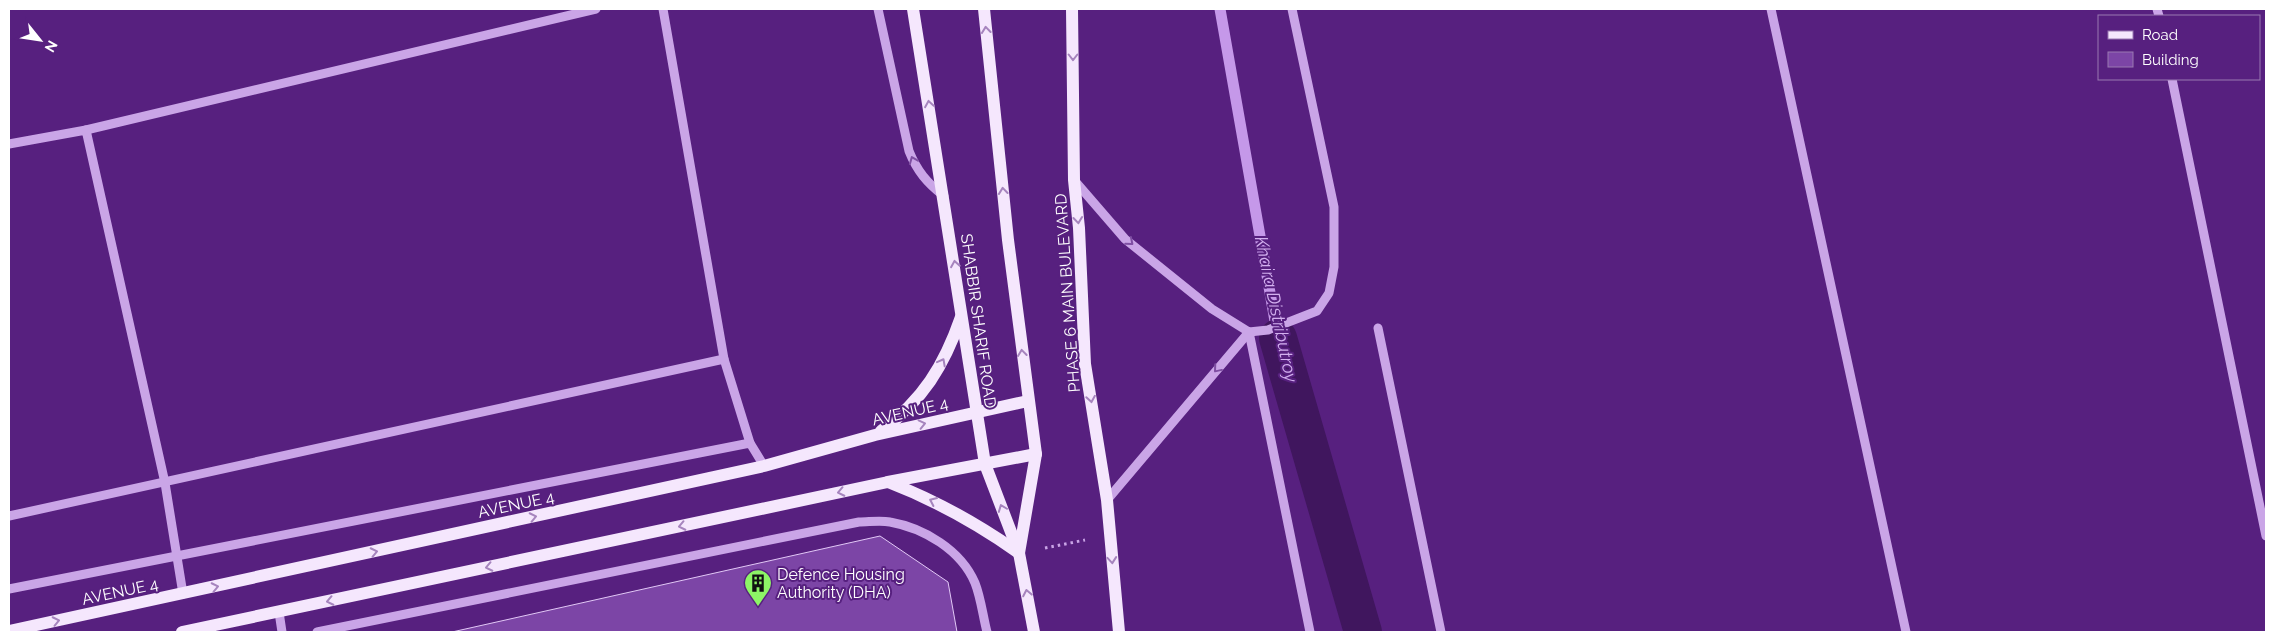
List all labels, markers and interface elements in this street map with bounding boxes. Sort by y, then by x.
north arrow [15,15,65,65]
legend [2098,15,2260,80]
one-way arrow [981,26,992,34]
text: Road [2142,26,2178,44]
text: N [42,38,61,55]
text: Building [2142,51,2199,69]
one-way arrow [1068,54,1078,62]
one-way arrow [924,100,934,108]
one-way arrow [908,156,919,165]
one-way arrow [998,187,1009,195]
street label: PHASE 6 MAIN BULEVARD [1051,193,1084,393]
one-way arrow [1073,216,1084,224]
street label: SHABBIR SHARIF ROAD [957,232,1000,410]
water label: Khaira Distributroy [1251,234,1302,385]
one-way arrow [1124,237,1133,246]
one-way arrow [950,260,960,269]
one-way arrow [1017,348,1028,356]
one-way arrow [936,358,946,367]
one-way arrow [1214,364,1223,373]
street label: AVENUE 4 [870,393,950,429]
one-way arrow [1085,395,1095,403]
one-way arrow [918,419,927,430]
one-way arrow [836,486,845,497]
street label: AVENUE 4 [476,487,556,522]
one-way arrow [929,497,938,507]
one-way arrow [997,504,1007,512]
one-way arrow [528,512,537,523]
one-way arrow [677,520,686,531]
one-way arrow [369,547,378,558]
one-way arrow [1107,556,1118,564]
one-way arrow [484,561,493,572]
place label: Defence Housing Authority (DHA) [777,565,905,602]
building icon: Defence Housing Authority (DHA) [743,568,773,607]
street label: AVENUE 4 [80,574,160,609]
one-way arrow [211,582,220,593]
one-way arrow [1022,588,1033,597]
one-way arrow [325,595,334,606]
one-way arrow [52,616,61,627]

